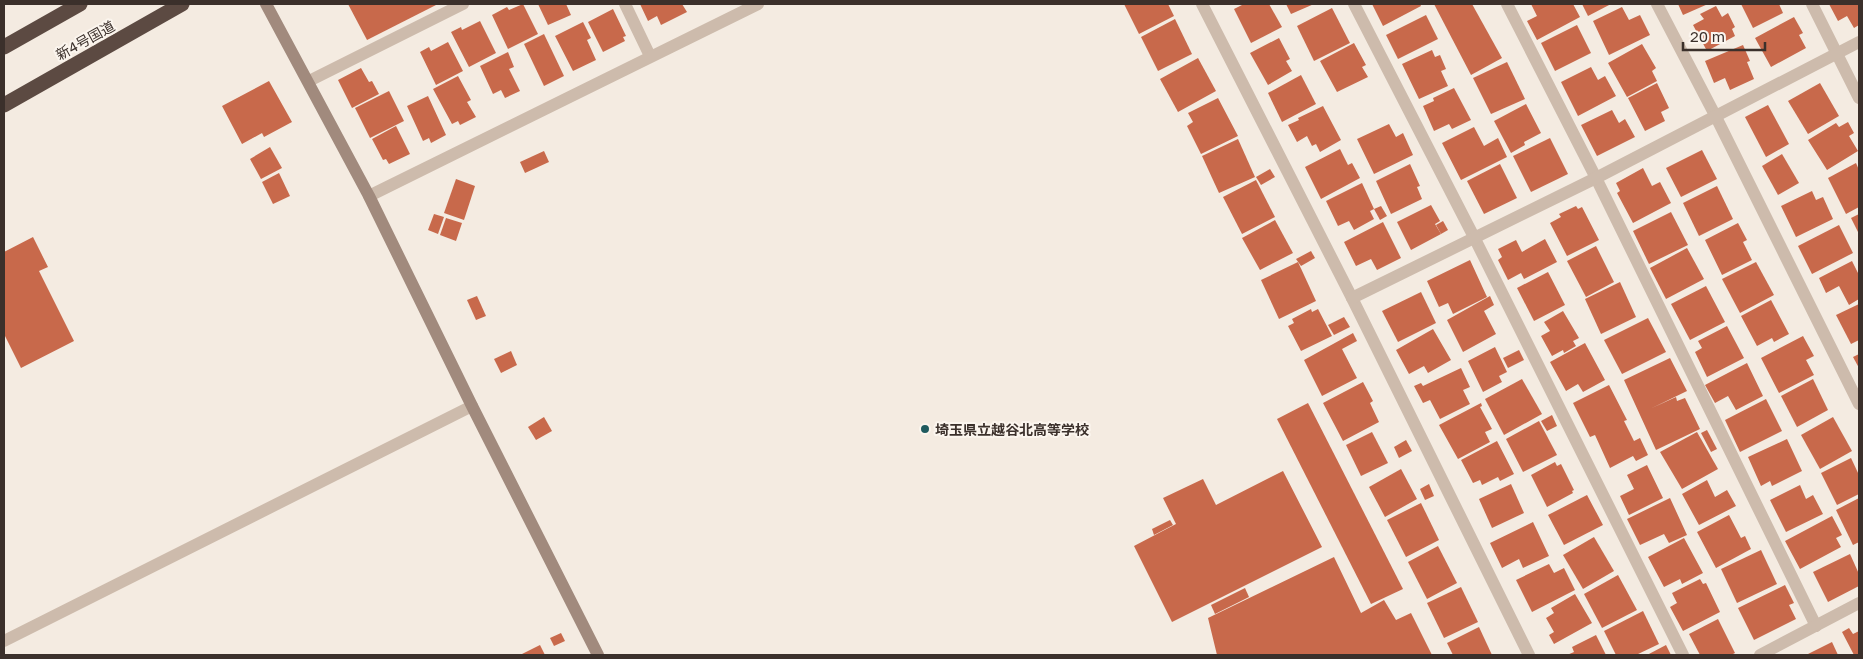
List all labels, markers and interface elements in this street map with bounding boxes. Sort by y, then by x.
street label: 新4号国道 [53,17,117,63]
scale bar [1683,20,1766,52]
text: 20 m [1690,27,1725,45]
place label: 埼玉県立越谷北高等学校 [935,421,1089,438]
marker: 埼玉県立越谷北高等学校 [919,423,931,435]

